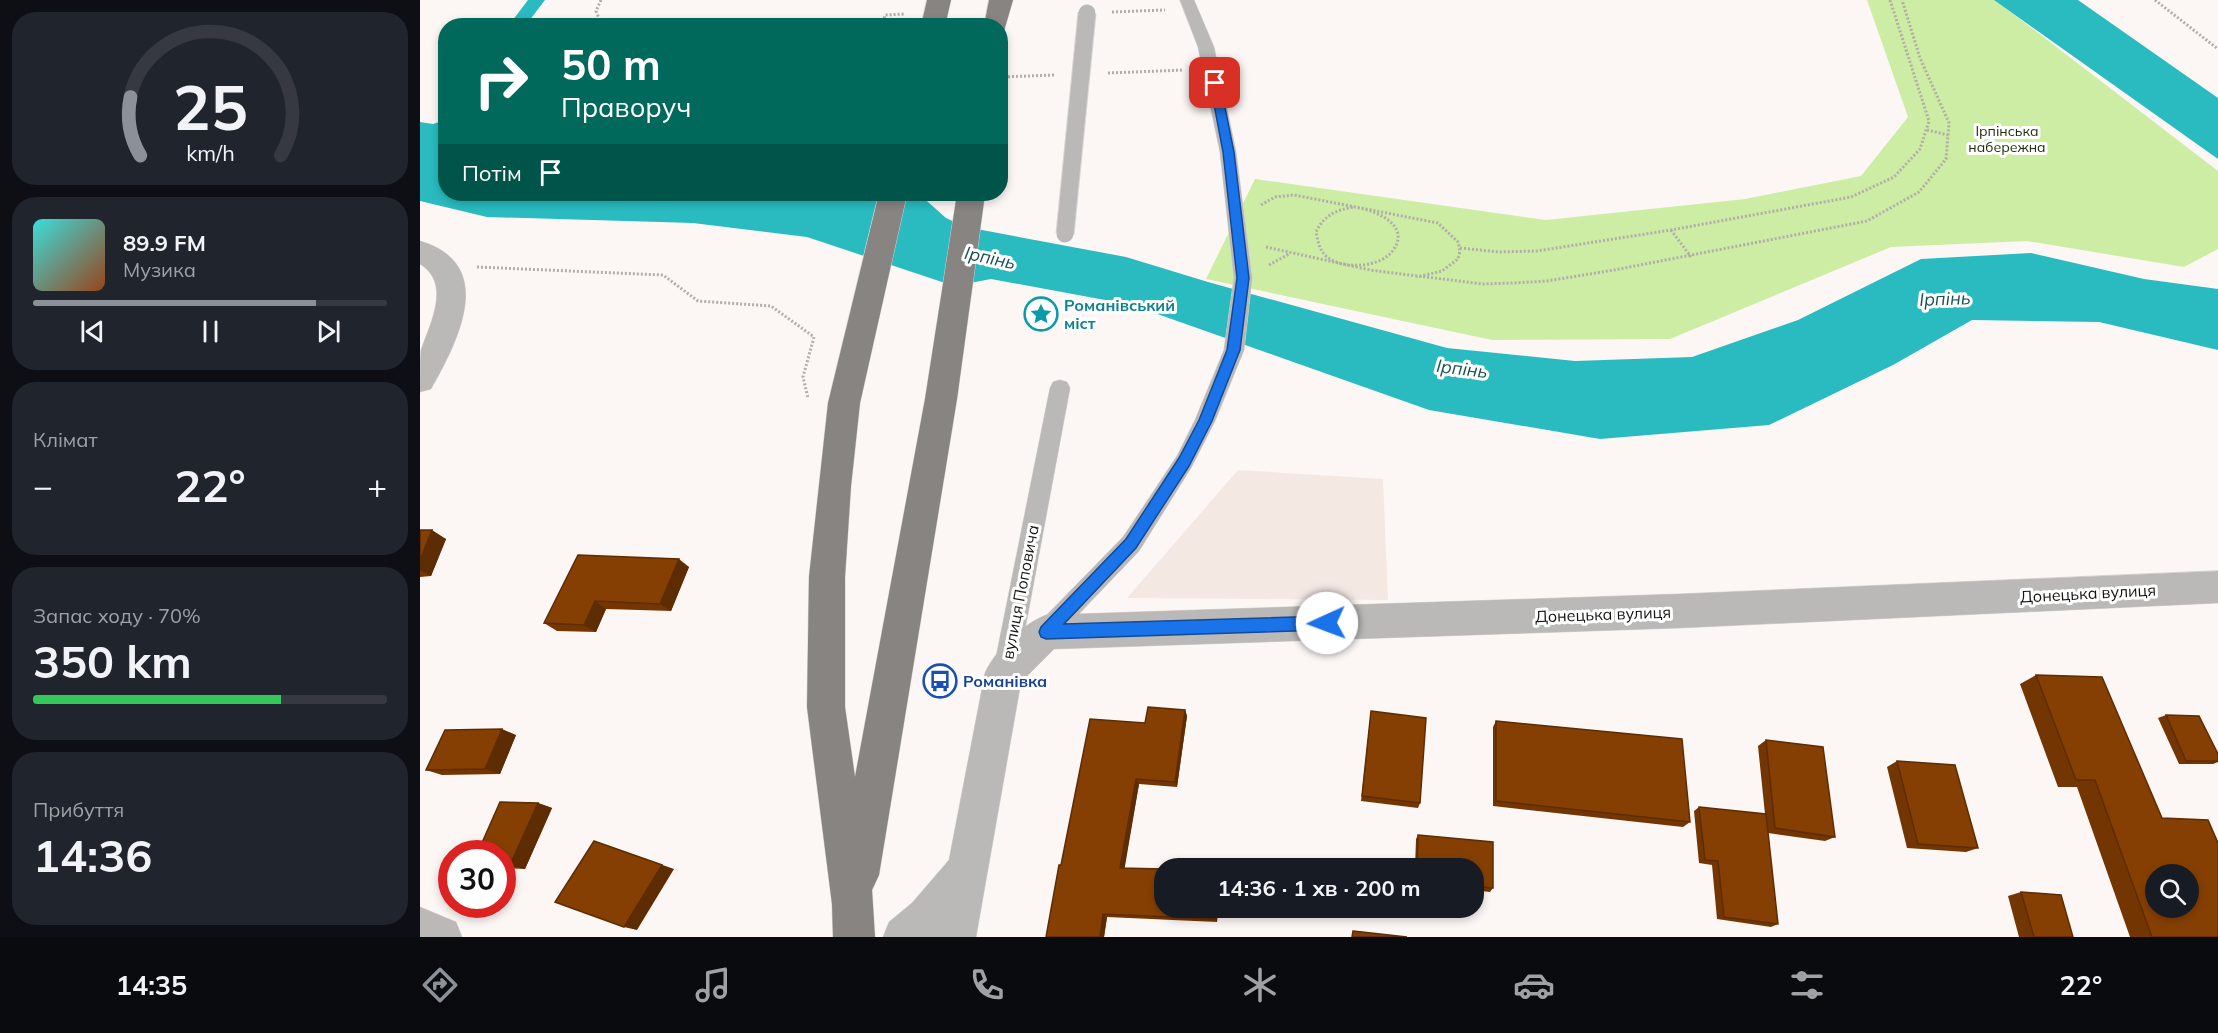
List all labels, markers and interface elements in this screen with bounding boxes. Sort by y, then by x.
text: 50 m [561,38,661,91]
icon: right [462,42,540,120]
pin [1189,57,1240,108]
icon: arrive [1198,66,1231,99]
text: 25 [173,67,247,146]
text: Праворуч [561,90,691,124]
park label: Ірпінська набережна [1968,122,2046,156]
text: km/h [186,139,234,166]
icon: arrive [534,156,567,189]
text: Потім [462,159,522,187]
text: 89.9 FM [123,229,206,257]
water label: Ірпінь [963,241,1018,274]
text: Музика [123,257,196,282]
water label: Ірпінь [1919,286,1971,311]
place label: Романівський міст [1064,295,1175,333]
place icon: Романівський міст [1023,296,1059,332]
icon: previous [76,315,109,348]
icon: pause [194,315,227,348]
icon: next [312,315,345,348]
water label: Ірпінь [1435,354,1489,383]
text: Клімат [33,427,98,452]
text: 22° [174,457,246,513]
text: − [33,465,53,506]
text: + [367,465,387,506]
street label: вулиця Поповича [997,523,1043,661]
street label: Донецька вулиця [2019,579,2157,607]
position arrow [1295,591,1359,655]
street label: Донецька вулиця [1535,602,1671,626]
text: Запас ходу · 70% [33,603,201,628]
text: 350 km [33,633,192,689]
bus stop icon: Романівка [922,663,958,699]
place label: Романівка [963,671,1047,691]
text: Прибуття [33,797,124,822]
text: 14:36 [33,827,152,883]
speed limit sign: 30 [438,840,516,918]
map controls [2145,864,2199,918]
button: search [2145,864,2199,918]
text: 14:36 · 1 хв · 200 m [1217,874,1421,902]
icon: directions [419,964,461,1006]
icon: music [692,964,734,1006]
icon: phone [966,964,1008,1006]
icon: climate [1239,964,1281,1006]
icon: car [1513,964,1555,1006]
icon: filters [1786,964,1828,1006]
text: 14:35 [116,968,187,1002]
text: 22° [2060,968,2102,1002]

